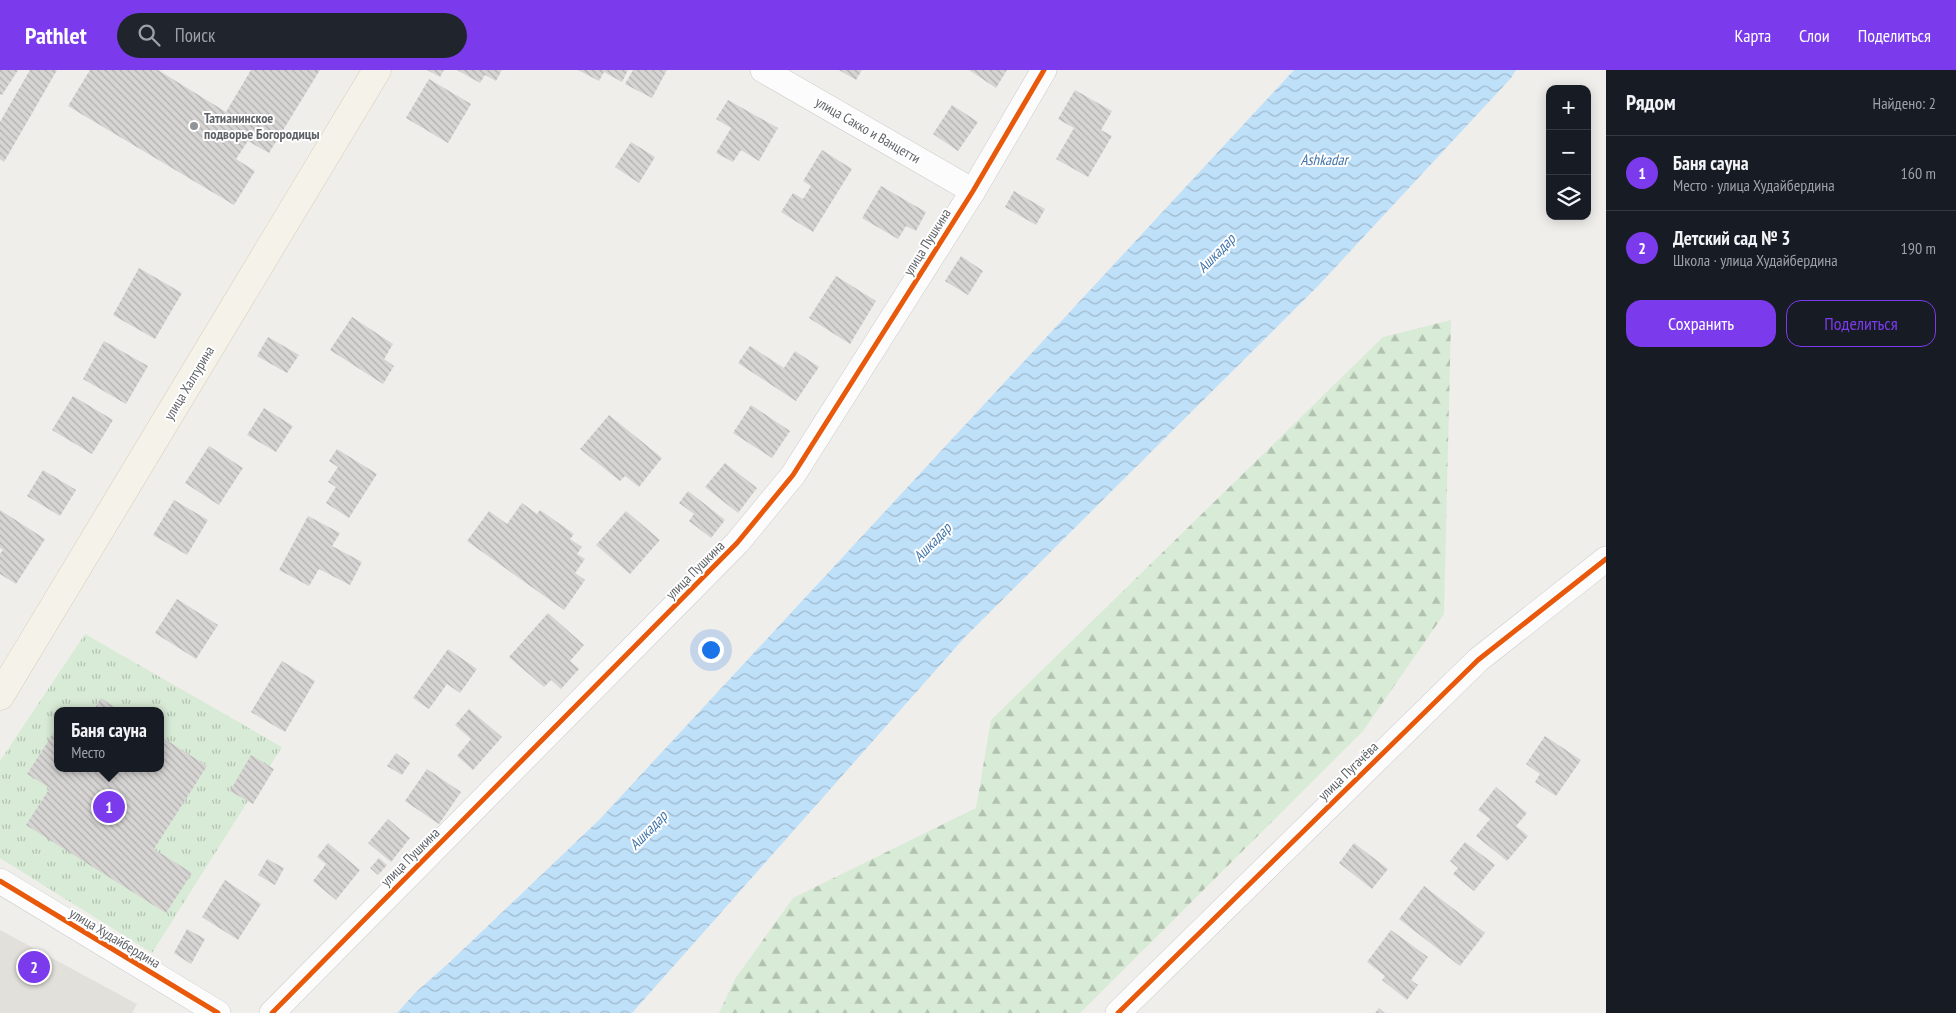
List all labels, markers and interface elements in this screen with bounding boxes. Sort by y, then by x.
search box [117,13,467,58]
text: Pathlet [25,20,87,51]
icon: search [135,21,163,49]
text: Поиск [175,23,215,47]
text: Карта [1734,24,1771,47]
text: Слои [1799,24,1830,47]
text: Поделиться [1858,24,1931,47]
map controls [1546,85,1591,220]
button: + [1546,85,1591,130]
text: Рядом [1626,89,1676,116]
street label: улица Сакко и Ванцетти [812,93,924,167]
text: Найдено: 2 [1873,93,1936,113]
place label: Татианинское подворье Богородицы [204,109,320,143]
marker: Татианинское подворье Богородицы [188,120,200,132]
button: − [1546,130,1591,175]
water label: Ashkadar [1300,150,1349,169]
text: Баня сауна [1673,151,1749,175]
text: 1 [1638,163,1646,183]
text: 160 m [1901,163,1936,183]
button: layers [1546,175,1591,220]
text: Место · улица Худайбердина [1673,175,1835,195]
street label: улица Пушкина [899,205,955,279]
text: Детский сад № 3 [1673,226,1790,250]
water label: Ашкадар [1193,228,1240,276]
text: 2 [1638,238,1646,258]
text: 190 m [1901,238,1936,258]
text: Школа · улица Худайбердина [1673,250,1838,270]
button: Сохранить [1626,300,1776,347]
button: Поделиться [1786,300,1936,347]
street label: улица Халтурина [160,343,218,423]
water label: Ашкадар [909,517,956,565]
street label: улица Пушкина [662,537,728,603]
your location [698,637,724,663]
popup [54,707,164,772]
text: Баня сауна [71,718,147,742]
street label: улица Пугачёва [1314,738,1382,804]
text: Место [71,742,105,762]
pin: 1 [93,788,125,826]
water label: Ашкадар [625,805,672,853]
street label: улица Пушкина [377,824,443,890]
street label: улица Худайбердина [66,904,164,972]
pin: 2 [18,948,50,986]

